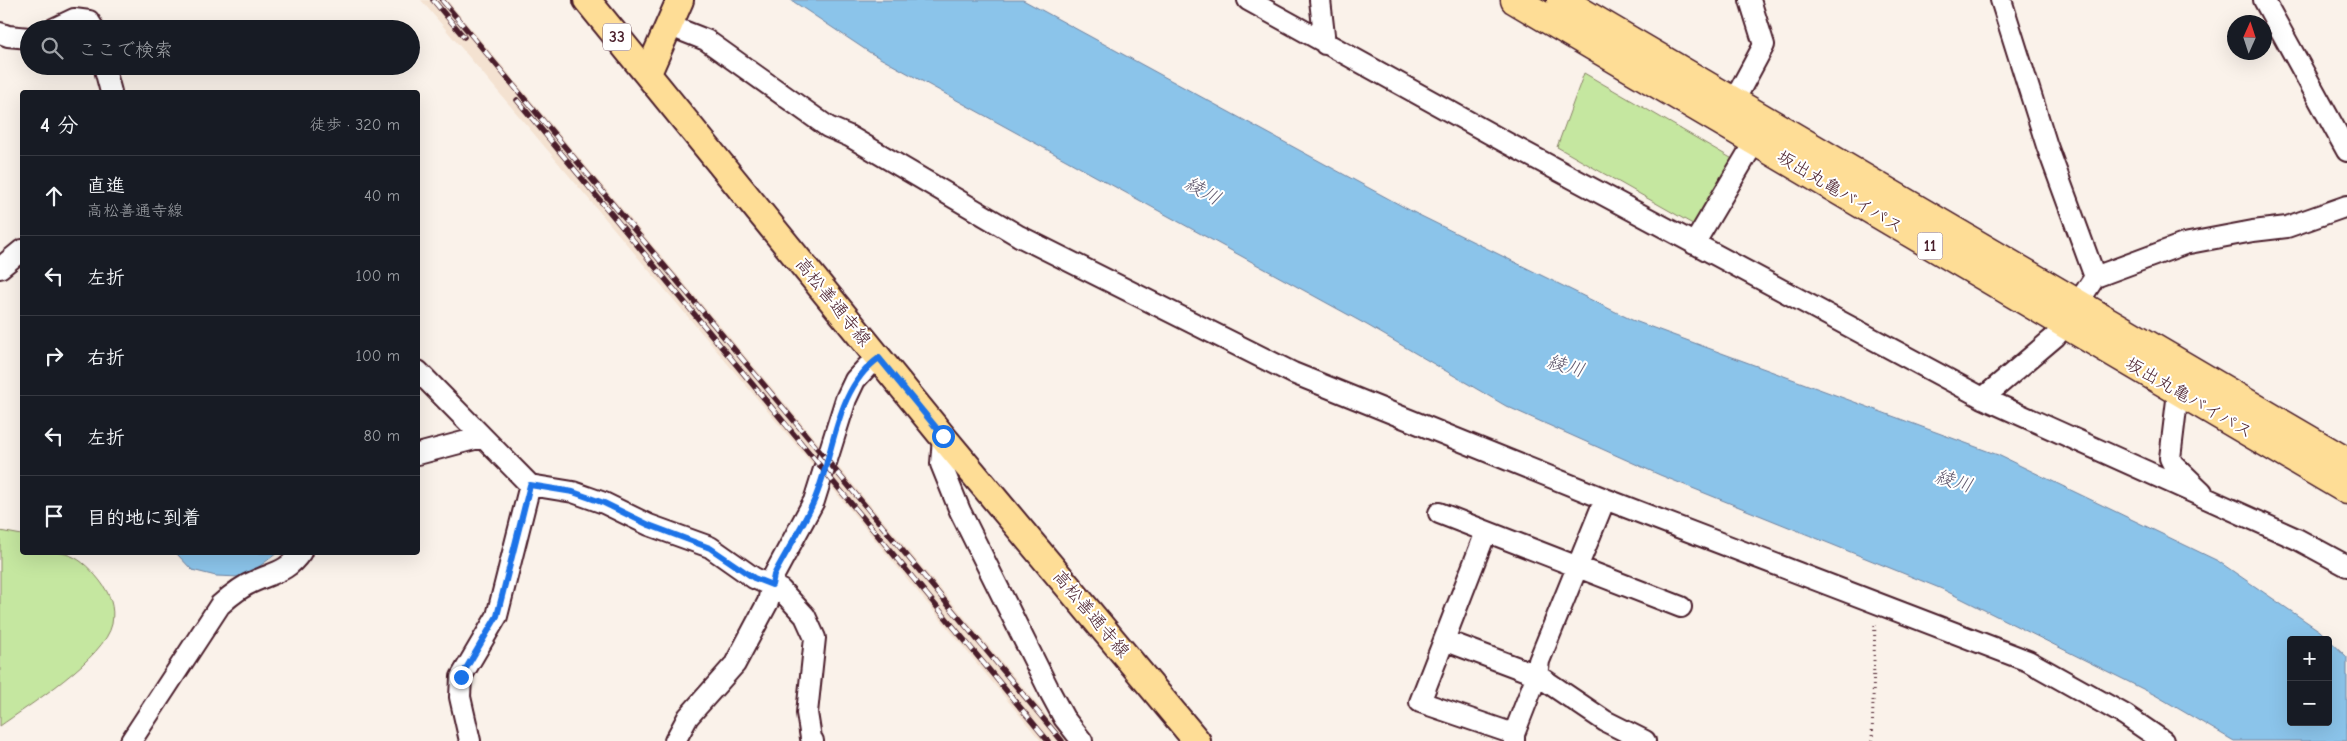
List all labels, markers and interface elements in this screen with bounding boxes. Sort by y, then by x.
north arrow [2227,15,2272,60]
search box [20,20,420,75]
road number: 33 [603,24,631,51]
icon: search [38,34,66,62]
text: ここで検索 [78,39,173,61]
text: 4 分 [40,113,78,137]
text: 徒歩 · 320 m [310,116,400,134]
street label: 坂出丸亀バイパス [1773,146,1907,238]
water label: 綾川 [1181,172,1225,210]
text: 直進 [87,175,125,197]
icon: ahead [40,182,68,210]
text: 40 m [364,187,400,205]
text: 高松善通寺線 [87,202,183,220]
road number: 11 [1918,232,1942,260]
street label: 高松善通寺線 [791,253,875,351]
icon: left [40,262,68,290]
text: 左折 [87,267,125,289]
text: 100 m [356,267,400,285]
icon: right [40,342,68,370]
text: 右折 [87,347,125,369]
text: 100 m [356,347,400,365]
water label: 綾川 [1545,350,1587,382]
street label: 坂出丸亀バイパス [2122,353,2256,443]
icon: left [40,422,68,450]
route start [932,425,955,448]
text: 左折 [87,427,125,449]
text: 80 m [363,427,400,445]
water label: 綾川 [1933,465,1975,497]
icon: arrive [40,502,68,530]
text: 目的地に到着 [87,507,201,529]
street label: 高松善通寺線 [1048,566,1134,662]
map controls [2287,636,2332,726]
button: + [2287,636,2332,681]
route end [450,666,473,689]
button: − [2287,681,2332,726]

